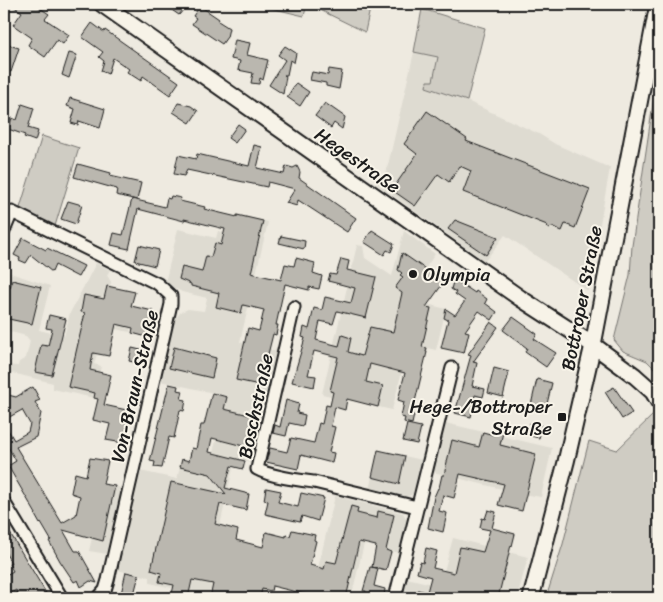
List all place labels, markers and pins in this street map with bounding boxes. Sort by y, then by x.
place label: Olympia [423,258,490,291]
marker: Olympia [407,268,419,280]
place label: Hege-/Bottroper Straße [409,390,553,445]
marker: Hege-/Bottroper Straße [556,411,568,423]

